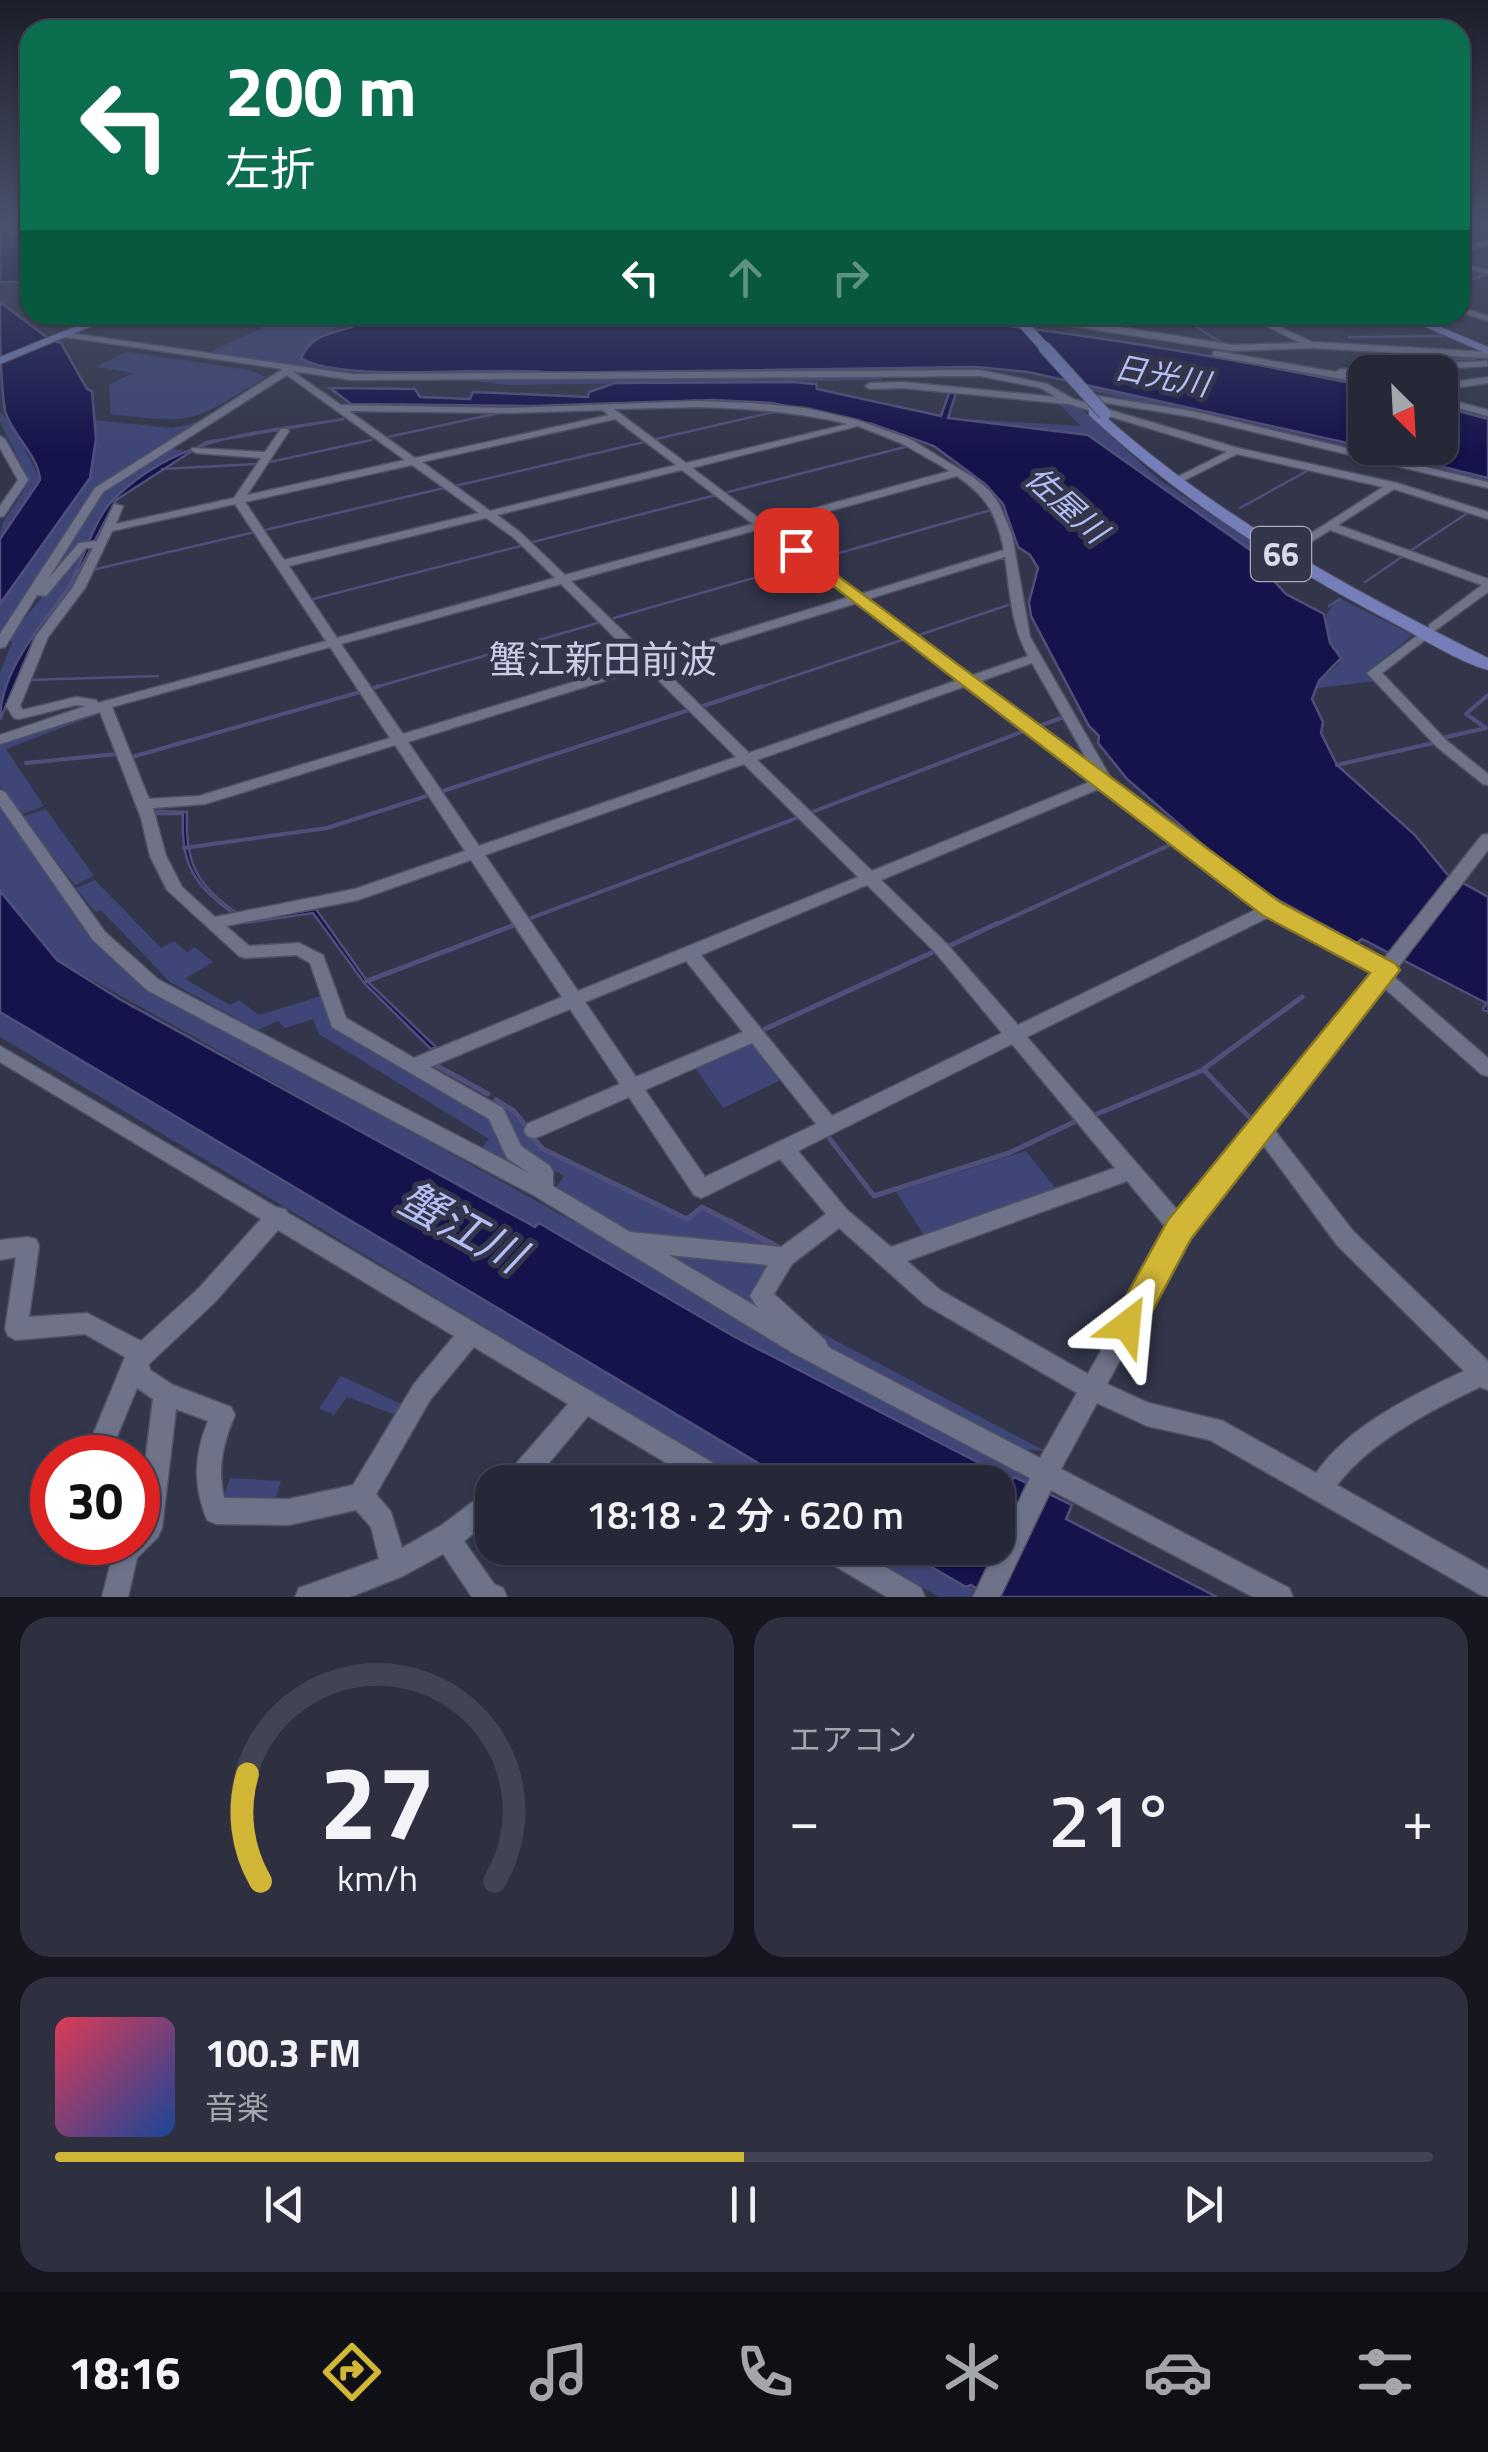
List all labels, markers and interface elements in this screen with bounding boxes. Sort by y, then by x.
text: 200 m [225,37,417,143]
icon: left [60,60,190,190]
text: 左折 [225,134,315,202]
icon: left [613,250,668,305]
icon: ahead [718,250,773,305]
icon: right [823,250,878,305]
water label: 日光川 [1110,342,1217,408]
north arrow [1348,355,1458,465]
map controls [1348,355,1458,465]
water label: 佐屋川 [1015,454,1121,556]
pin [754,508,839,593]
icon: arrive [769,523,824,578]
road number: 66 [1251,527,1311,581]
district label: 蟹江新田前波 [489,630,717,688]
water label: 蟹江川 [386,1164,541,1290]
position arrow [1075,1273,1179,1377]
speed limit sign: 30 [30,1435,160,1565]
text: 18:18 · 2 分 · 620 m [586,1486,904,1544]
text: エアコン [789,1715,917,1763]
text: 27 [319,1721,435,1879]
text: 21° [1048,1762,1174,1876]
text: − [789,1778,820,1861]
text: + [1402,1778,1433,1861]
text: km/h [337,1850,417,1905]
text: 100.3 FM [205,2024,361,2082]
text: 音楽 [205,2083,269,2131]
icon: previous [257,2177,312,2232]
icon: pause [716,2177,771,2232]
icon: next [1176,2177,1231,2232]
icon: directions [317,2337,387,2407]
icon: music [524,2337,594,2407]
icon: phone [730,2337,800,2407]
icon: climate [937,2337,1007,2407]
icon: car [1143,2337,1213,2407]
icon: filters [1350,2337,1420,2407]
text: 18:16 [68,2338,181,2406]

